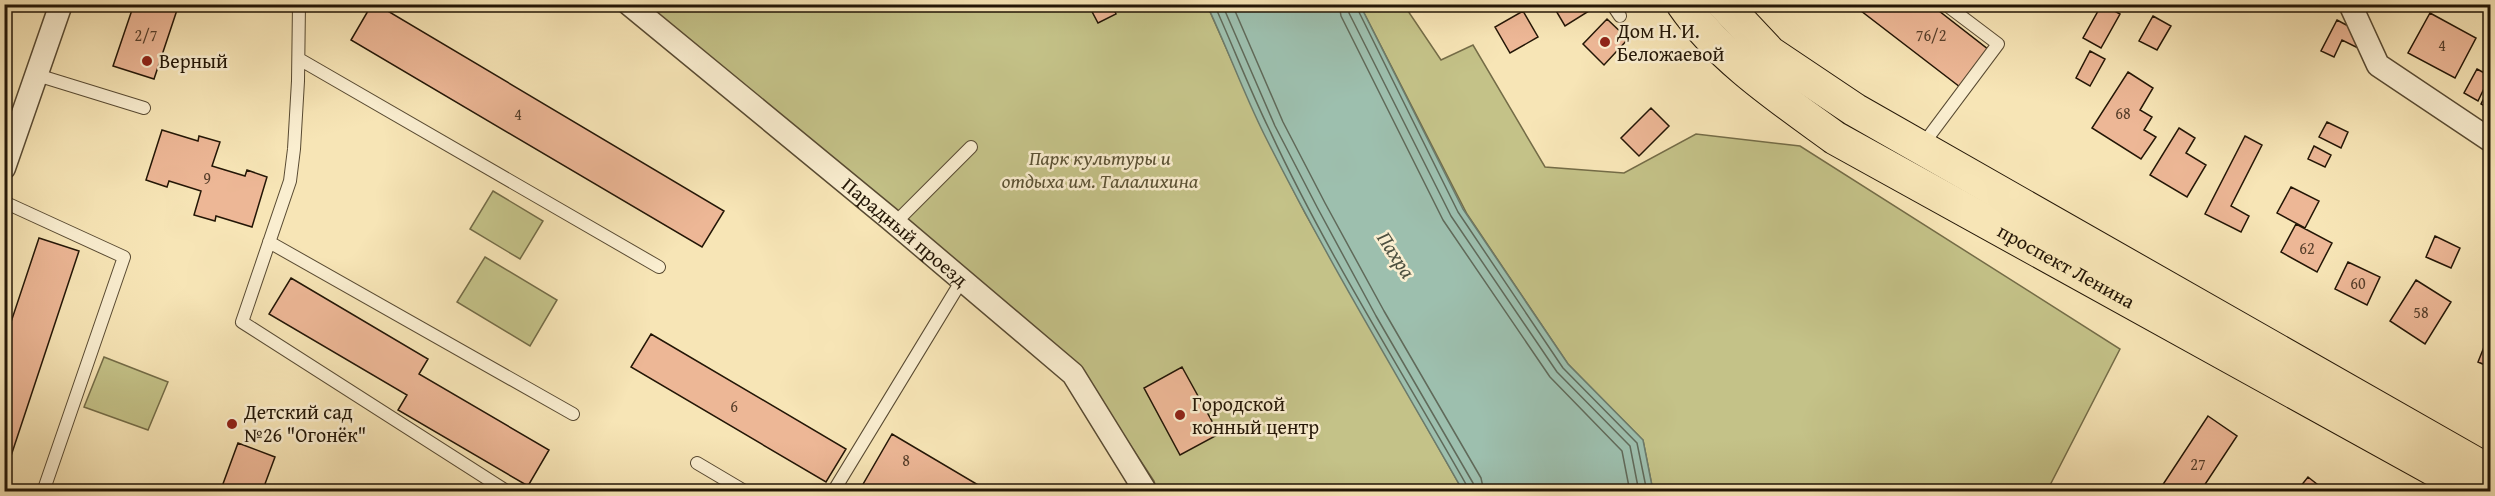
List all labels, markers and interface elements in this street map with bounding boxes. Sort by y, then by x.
place label: Дом Н. И. Беложаевой [1616,16,1724,68]
house number: 2/7 [135,23,158,47]
house number: 76/2 [1916,23,1946,47]
house number: 4 [2438,33,2446,57]
marker: Дом Н. И. Беложаевой [1598,35,1612,49]
place label: Верный [159,46,228,75]
marker: Верный [140,54,154,68]
house number: 68 [2115,101,2131,125]
house number: 4 [514,102,522,126]
park label: Парк культуры и отдыха им. Талалихина [1002,143,1199,195]
house number: 9 [203,166,211,190]
street label: Парадный проезд [836,170,975,293]
street label: проспект Ленина [1993,216,2141,316]
water label: Пахра [1370,225,1423,285]
house number: 62 [2299,236,2315,260]
house number: 60 [2350,271,2366,295]
house number: 58 [2413,300,2429,324]
place label: Городской конный центр [1192,389,1319,441]
house number: 6 [730,394,738,418]
place label: Детский сад №26 "Огонёк" [243,397,366,449]
marker: Городской конный центр [1173,408,1187,422]
marker: Детский сад №26 "Огонёк" [225,417,239,431]
house number: 8 [902,448,910,472]
house number: 27 [2190,452,2206,476]

